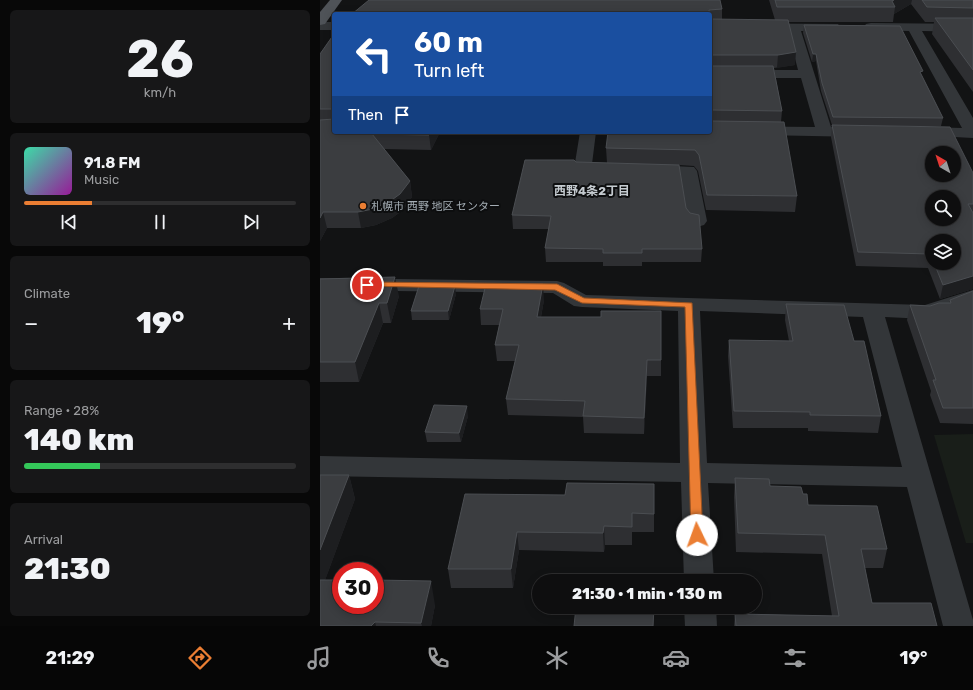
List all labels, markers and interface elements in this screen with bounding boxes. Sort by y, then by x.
text: 60 m [414,26,483,59]
text: 26 [126,28,194,90]
icon: left [348,28,400,80]
text: Turn left [414,60,484,82]
text: km/h [144,85,176,100]
icon: arrive [391,104,413,126]
text: Then [348,106,383,124]
north arrow [925,146,961,182]
map controls [925,146,961,270]
text: 91.8 FM [84,154,140,172]
text: Music [84,172,119,187]
district label: 西野4条2丁目 [554,184,630,198]
button: search [925,190,961,226]
place label: 札幌市 西野 地区 センター [371,200,500,213]
marker: 札幌市 西野 地区 センター [358,201,368,211]
icon: previous [58,211,80,233]
icon: pause [149,211,171,233]
icon: next [240,211,262,233]
button: layers [925,234,961,270]
pin [350,268,384,302]
icon: arrive [356,274,378,296]
text: Climate [24,286,70,301]
text: 19° [136,305,184,341]
text: − [24,310,38,337]
text: + [282,310,296,337]
text: Range · 28% [24,403,99,418]
text: 140 km [24,422,134,458]
position arrow [676,514,718,556]
text: Arrival [24,532,63,547]
text: 21:30 [24,551,111,587]
speed limit sign: 30 [332,562,384,614]
text: 21:30 · 1 min · 130 m [572,585,722,603]
icon: directions [186,644,214,672]
icon: music [305,644,333,672]
icon: phone [424,644,452,672]
icon: climate [543,644,571,672]
icon: car [662,644,690,672]
icon: filters [781,644,809,672]
text: 21:29 [45,647,95,669]
text: 19° [900,647,927,669]

